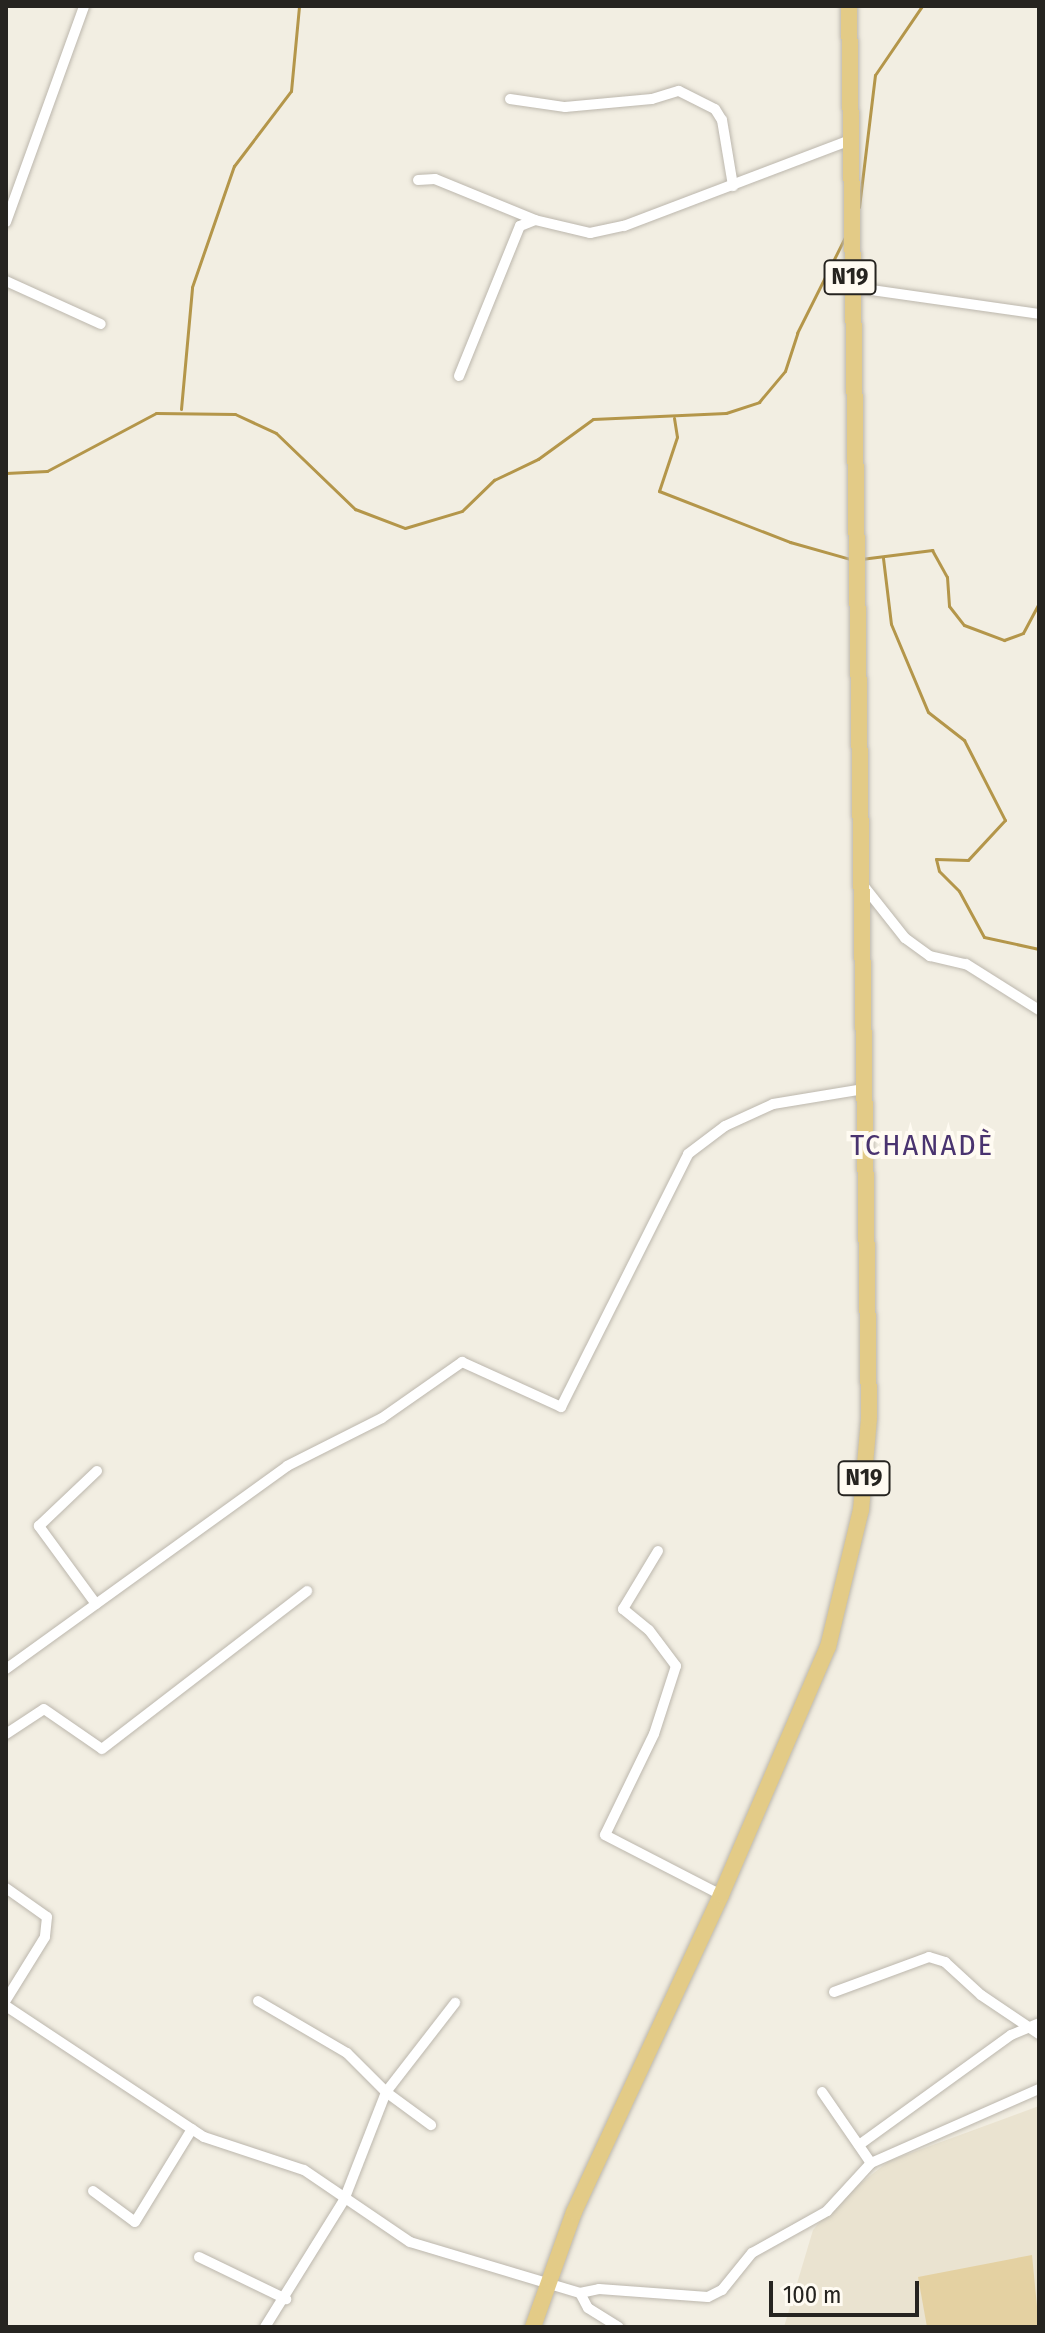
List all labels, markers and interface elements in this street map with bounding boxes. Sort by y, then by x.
road number: N19 [822,257,878,297]
district label: TCHANADÈ [850,1127,994,1163]
road number: N19 [836,1458,892,1498]
scale bar [773,2265,923,2315]
text: 100 m [783,2281,841,2309]

